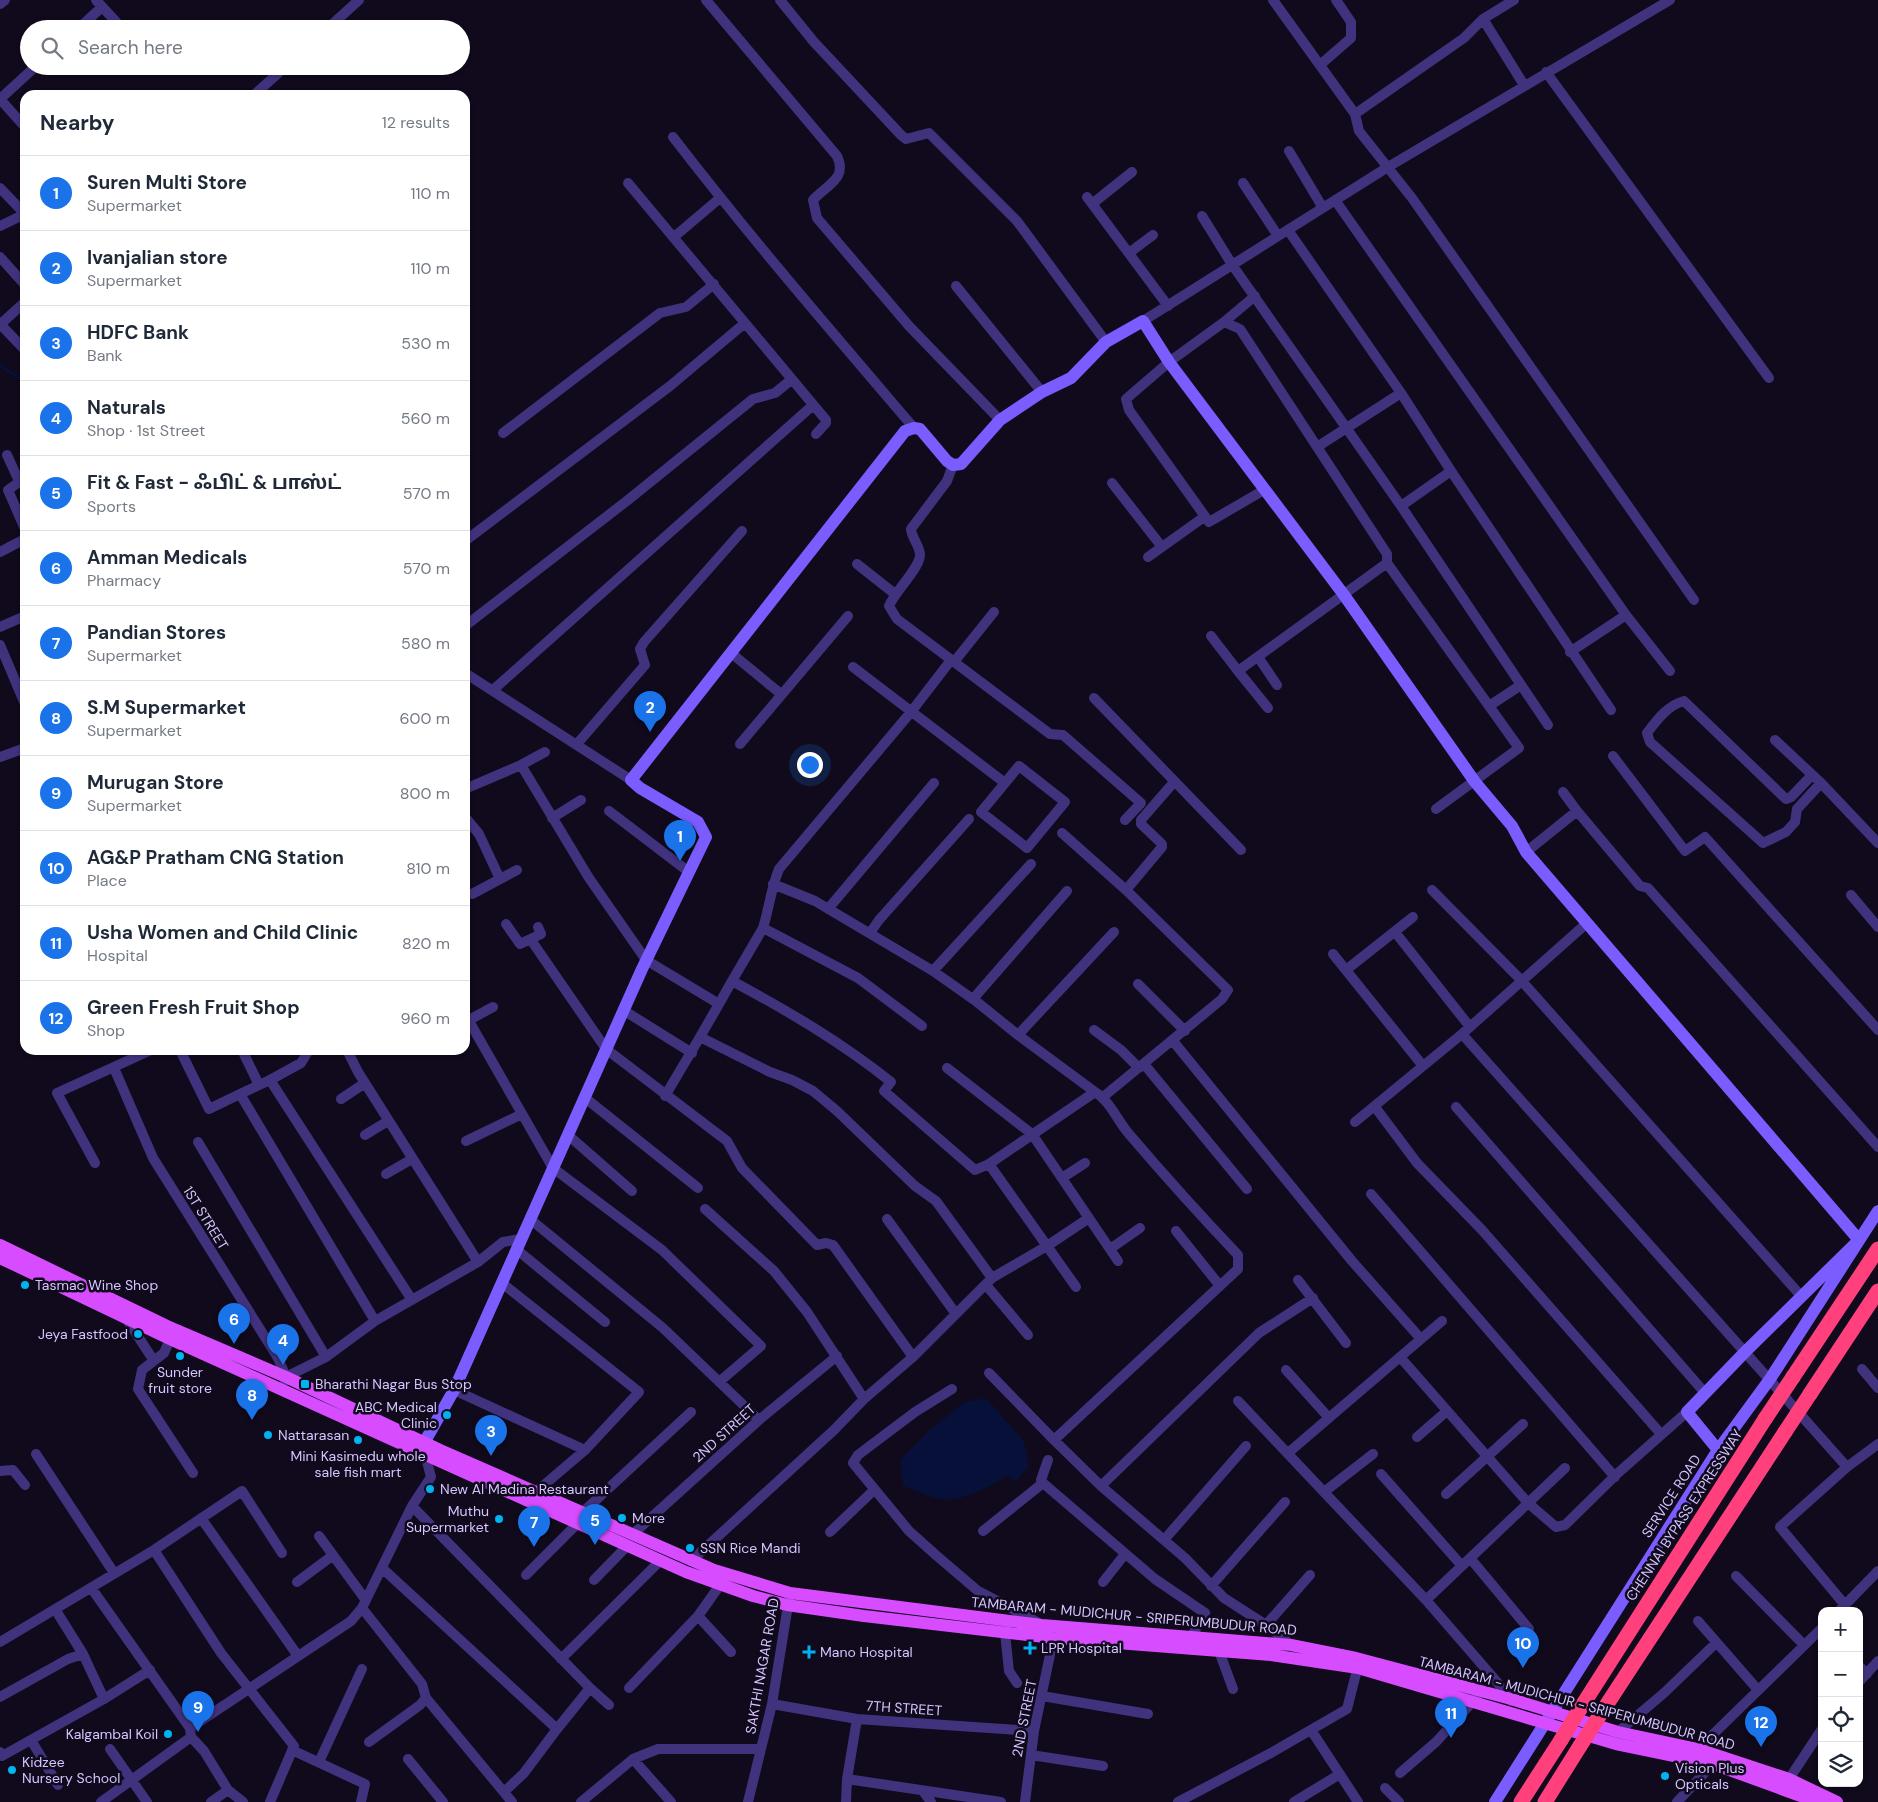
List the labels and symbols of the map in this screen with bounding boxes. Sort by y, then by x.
pin: 2 [634,691,666,732]
your location [797,752,823,778]
pin: 1 [664,820,696,861]
street label: 1ST STREET [179,1183,233,1253]
place label: Tasmac Wine Shop [35,1276,158,1294]
marker: Tasmac Wine Shop [19,1279,31,1291]
pin: 6 [218,1303,250,1344]
pin: 4 [267,1324,299,1365]
place label: Jeya Fastfood [38,1325,128,1343]
marker: Jeya Fastfood [132,1328,144,1340]
marker: Sunder fruit store [174,1350,186,1362]
place label: Sunder fruit store [148,1363,212,1397]
place label: Bharathi Nagar Bus Stop [315,1375,472,1393]
marker: Bharathi Nagar Bus Stop [299,1378,311,1390]
pin: 8 [236,1379,268,1420]
place label: ABC Medical Clinic [355,1398,437,1432]
street label: 2ND STREET [689,1400,759,1466]
marker: ABC Medical Clinic [441,1409,453,1421]
pin: 3 [475,1415,507,1456]
place label: Nattarasan [278,1426,349,1444]
street label: CHENNAI BYPASS EXPRESSWAY [1622,1426,1746,1604]
marker: Nattarasan [262,1429,274,1441]
marker: Mini Kasimedu whole sale fish mart [352,1434,364,1446]
place label: Mini Kasimedu whole sale fish mart [290,1447,426,1481]
street label: SERVICE ROAD [1637,1451,1705,1541]
place label: New Al Madina Restaurant [440,1480,609,1498]
marker: New Al Madina Restaurant [424,1483,436,1495]
place label: Muthu Supermarket [406,1502,489,1536]
pin: 5 [579,1504,611,1545]
pin: 7 [518,1506,550,1547]
place label: More [632,1509,665,1527]
marker: More [616,1512,628,1524]
marker: Muthu Supermarket [493,1513,505,1525]
place label: SSN Rice Mandi [700,1539,801,1557]
marker: SSN Rice Mandi [684,1542,696,1554]
street label: TAMBARAM - MUDICHUR - SRIPERUMBUDUR ROAD [971,1593,1297,1639]
street label: SAKTHI NAGAR ROAD [741,1597,783,1735]
pin: 10 [1507,1627,1539,1668]
place label: LPR Hospital [1041,1639,1122,1657]
marker: LPR Hospital [1023,1641,1037,1655]
place label: Mano Hospital [820,1643,913,1661]
marker: Mano Hospital [802,1645,816,1659]
street label: TAMBARAM - MUDICHUR - SRIPERUMBUDUR ROAD [1417,1652,1737,1754]
street label: 2ND STREET [1008,1677,1040,1758]
pin: 9 [182,1691,214,1732]
street label: 7TH STREET [865,1696,943,1720]
pin: 11 [1435,1697,1467,1738]
pin: 12 [1745,1706,1777,1747]
place label: Kalgambal Koil [66,1725,158,1743]
marker: Kalgambal Koil [162,1728,174,1740]
place label: Kidzee Nursery School [22,1753,120,1787]
place label: Vision Plus Opticals [1675,1759,1744,1793]
marker: Kidzee Nursery School [6,1764,18,1776]
marker: Vision Plus Opticals [1659,1770,1671,1782]

